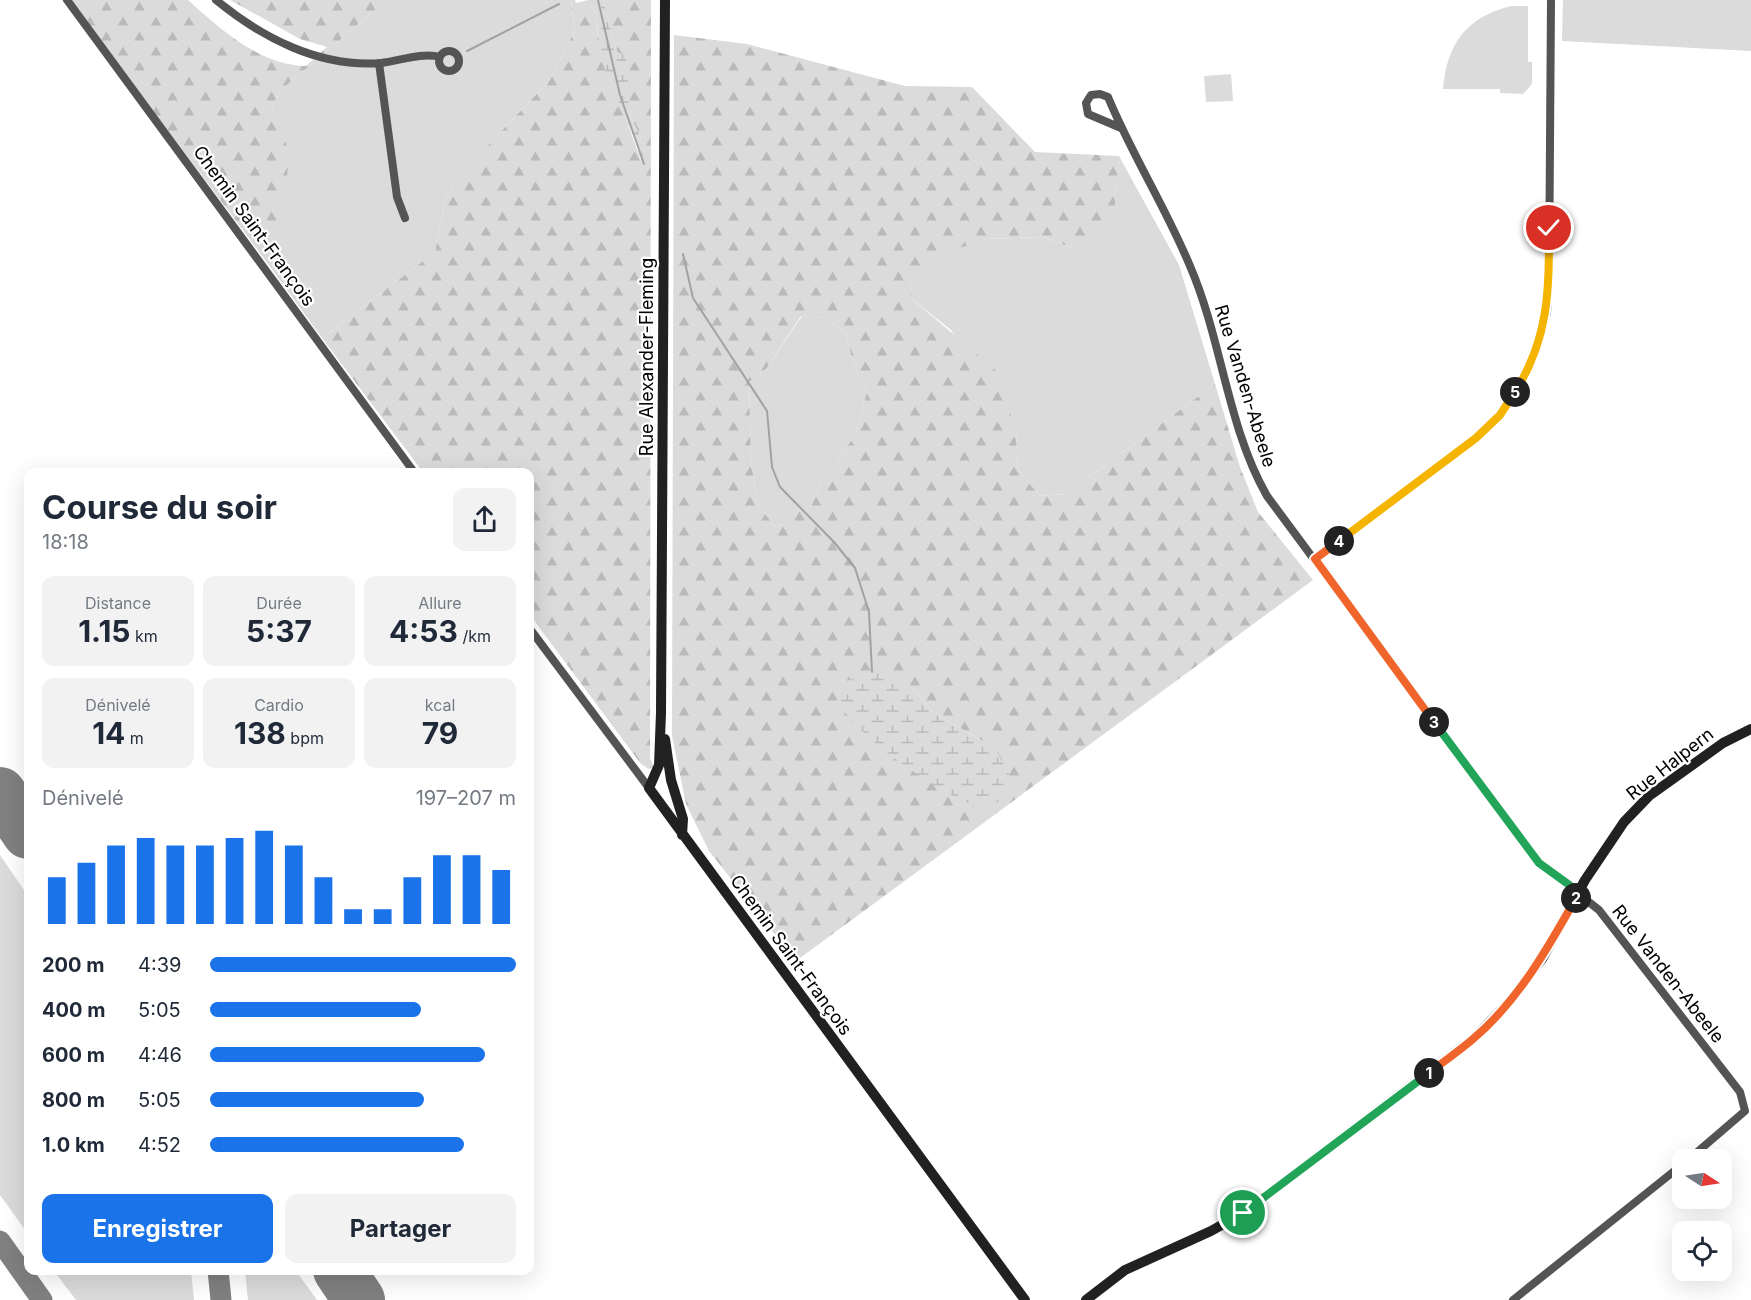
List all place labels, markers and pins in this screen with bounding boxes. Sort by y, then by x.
pin [1523,202,1574,253]
pin: 5 [1500,377,1530,407]
pin: 4 [1324,526,1354,556]
pin: 3 [1419,707,1449,737]
pin: 2 [1561,883,1591,913]
pin: 1 [1414,1058,1444,1088]
pin [1217,1187,1268,1238]

